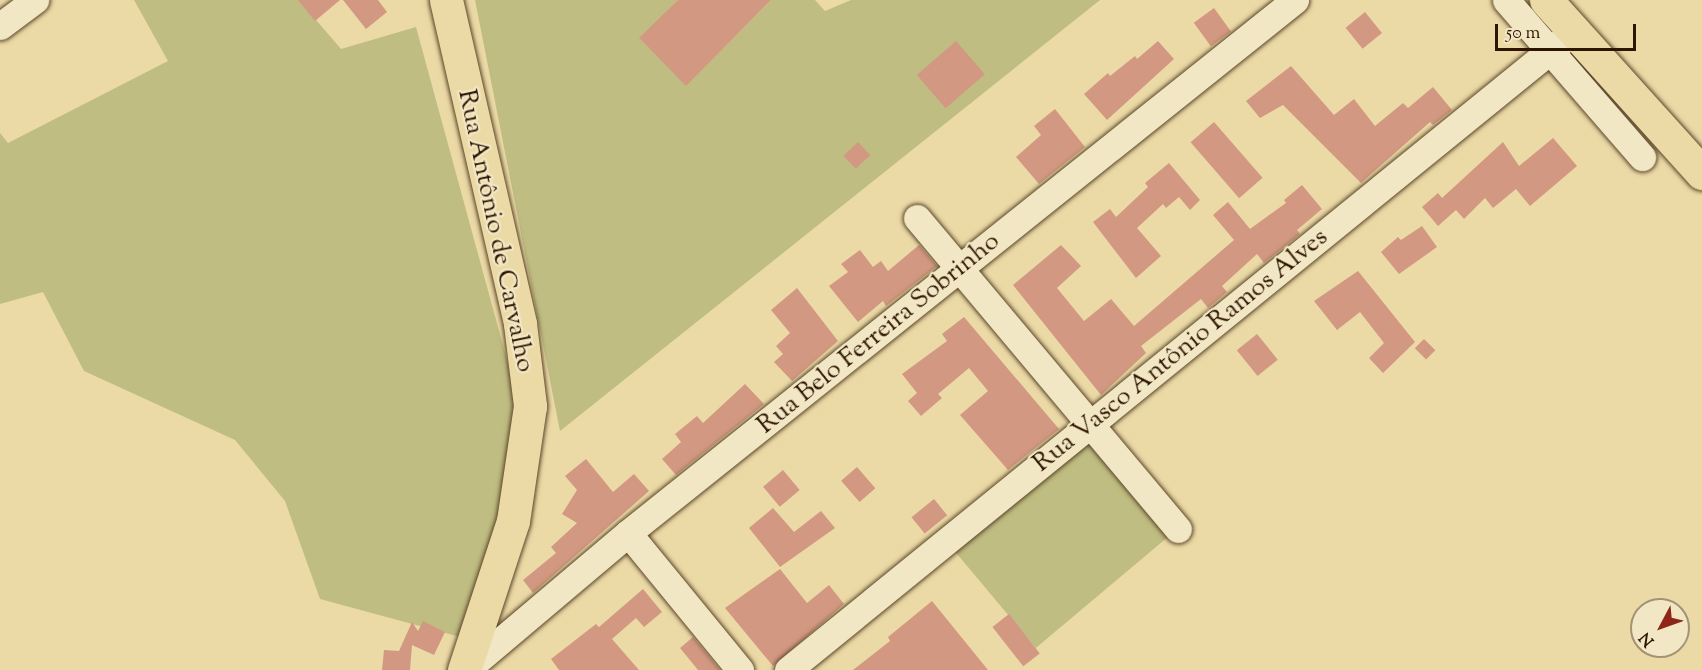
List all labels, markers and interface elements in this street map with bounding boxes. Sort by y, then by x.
scale bar [1498,12,1639,50]
text: 50 m [1506,21,1540,47]
street label: Rua Antônio de Carvalho [450,87,540,375]
street label: Rua Vasco Antônio Ramos Alves [1027,222,1335,480]
street label: Rua Belo Ferreira Sobrinho [751,226,1007,442]
north arrow [1630,598,1690,658]
text: N [1635,626,1660,651]

